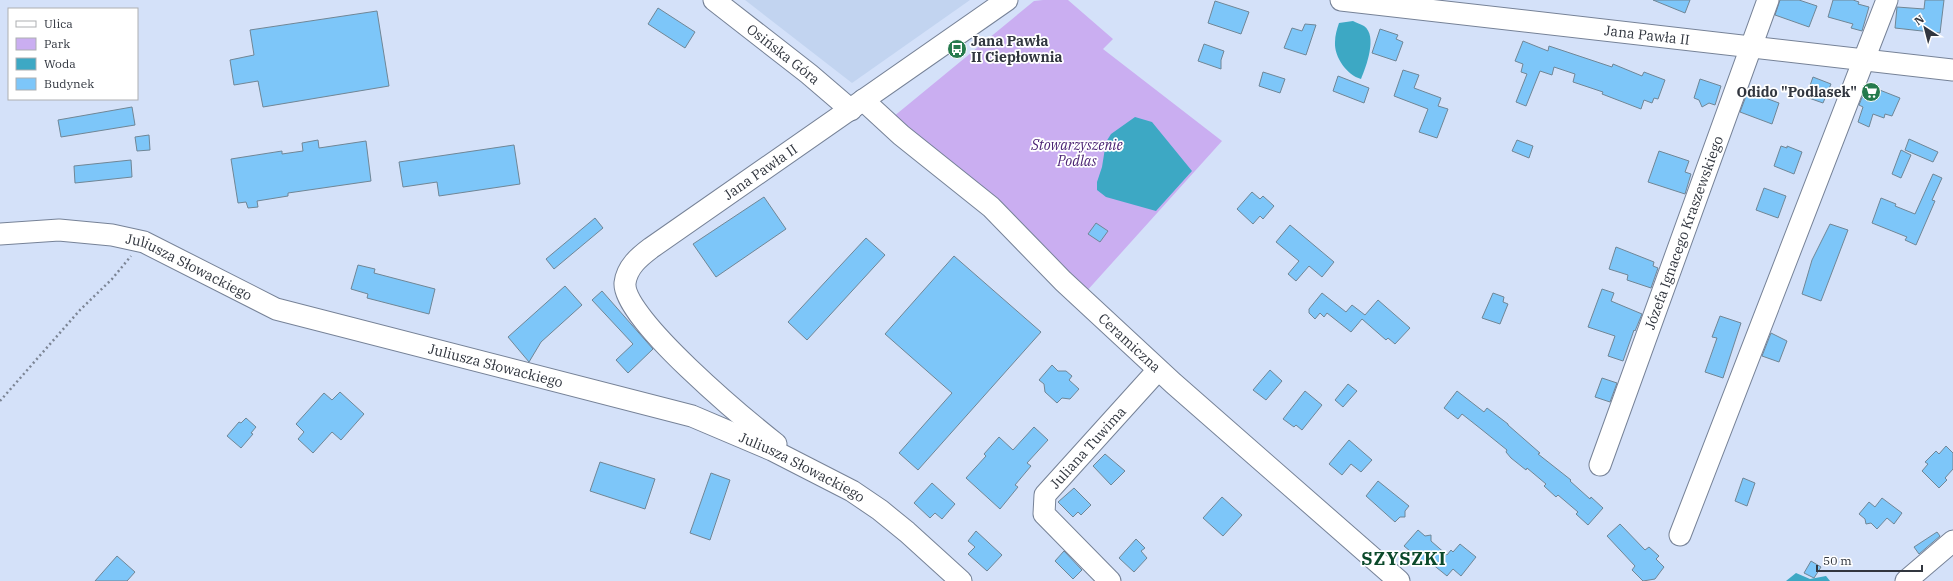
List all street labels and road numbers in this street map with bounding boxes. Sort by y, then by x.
street label: Osińska Góra [743,20,824,89]
street label: Jana Pawła II [1603,21,1691,49]
street label: Józefa Ignacego Kraszewskiego [1641,133,1727,332]
street label: Jana Pawła II [720,140,801,204]
street label: Juliusza Słowackiego [124,229,255,304]
street label: Ceramiczna [1094,309,1165,376]
street label: Juliusza Słowackiego [426,340,565,391]
street label: Juliana Tuwima [1046,402,1130,493]
street label: Juliusza Słowackiego [736,428,868,506]

